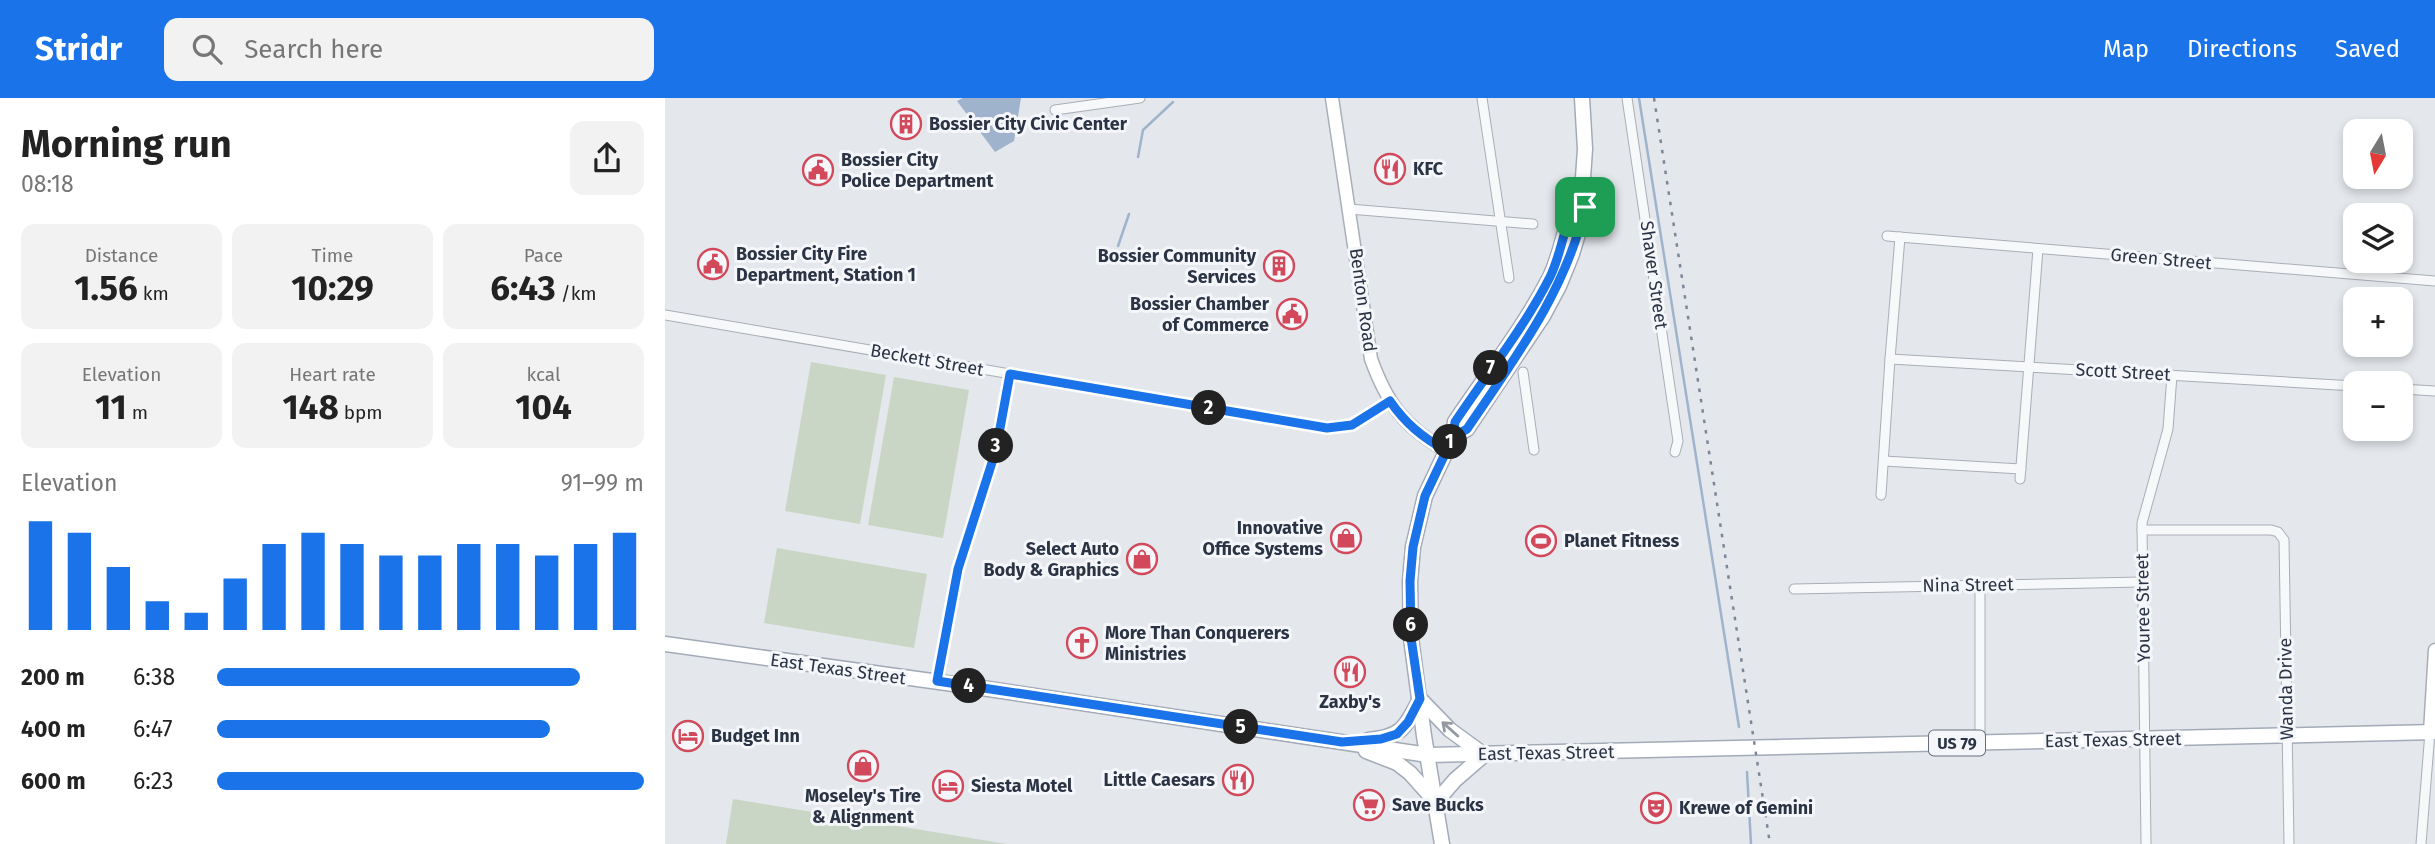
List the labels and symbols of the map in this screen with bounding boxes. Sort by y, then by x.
building icon: Bossier City Civic Center [889,107,923,141]
place label: Bossier City Civic Center [929,113,1128,135]
north arrow [2343,119,2413,189]
place label: Bossier City Police Department [841,149,994,192]
restaurant icon: KFC [1373,152,1407,186]
public building icon: Bossier City Police Department [801,153,835,187]
place label: KFC [1413,158,1444,180]
pin [1555,177,1615,237]
street label: Shaver Street [1636,219,1673,331]
place label: Bossier City Fire Department, Station 1 [736,243,916,286]
street label: Green Street [2109,244,2213,274]
place label: Bossier Community Services [1098,245,1257,288]
public building icon: Bossier City Fire Department, Station 1 [696,247,730,281]
street label: Benton Road [1345,247,1381,353]
building icon: Bossier Community Services [1262,249,1296,283]
place label: Bossier Chamber of Commerce [1130,293,1270,336]
public building icon: Bossier Chamber of Commerce [1275,297,1309,331]
street label: Beckett Street [869,339,986,381]
pin: 7 [1473,350,1509,386]
street label: Scott Street [2075,359,2172,386]
pin: 2 [1191,390,1227,426]
pin: 1 [1433,424,1467,460]
pin: 3 [979,428,1013,464]
place label: Innovative Office Systems [1202,517,1323,560]
shop icon: Innovative Office Systems [1329,521,1363,555]
sports icon: Planet Fitness [1524,524,1558,558]
place label: Planet Fitness [1564,530,1679,552]
place label: Select Auto Body & Graphics [983,538,1119,581]
shop icon: Select Auto Body & Graphics [1125,542,1159,576]
street label: Youree Street [2131,553,2155,663]
street label: Nina Street [1922,573,2014,597]
pin: 6 [1393,608,1429,642]
place label: More Than Conquerers Ministries [1105,622,1290,665]
church icon: More Than Conquerers Ministries [1065,626,1099,660]
street label: Wanda Drive [2274,638,2298,740]
street label: East Texas Street [769,649,908,689]
restaurant icon: Zaxby's [1333,655,1367,689]
pin: 4 [951,668,987,704]
place label: Zaxby's [1319,691,1381,713]
pin: 5 [1223,710,1259,744]
hotel icon: Budget Inn [671,719,705,753]
one-way arrow [1441,721,1459,737]
place label: Budget Inn [711,725,800,747]
street label: East Texas Street [2044,728,2182,752]
road number: US 79 [1929,730,1985,756]
street label: East Texas Street [1477,741,1615,765]
shop icon: Moseley's Tire & Alignment [846,749,880,783]
restaurant icon: Little Caesars [1221,763,1255,797]
hotel icon: Siesta Motel [931,769,965,803]
place label: Little Caesars [1103,769,1215,791]
place label: Siesta Motel [971,775,1073,797]
place label: Moseley's Tire & Alignment [805,785,921,828]
supermarket icon: Save Bucks [1352,788,1386,822]
theatre icon: Krewe of Gemini [1639,791,1673,825]
place label: Save Bucks [1392,794,1484,816]
place label: Krewe of Gemini [1679,797,1813,819]

